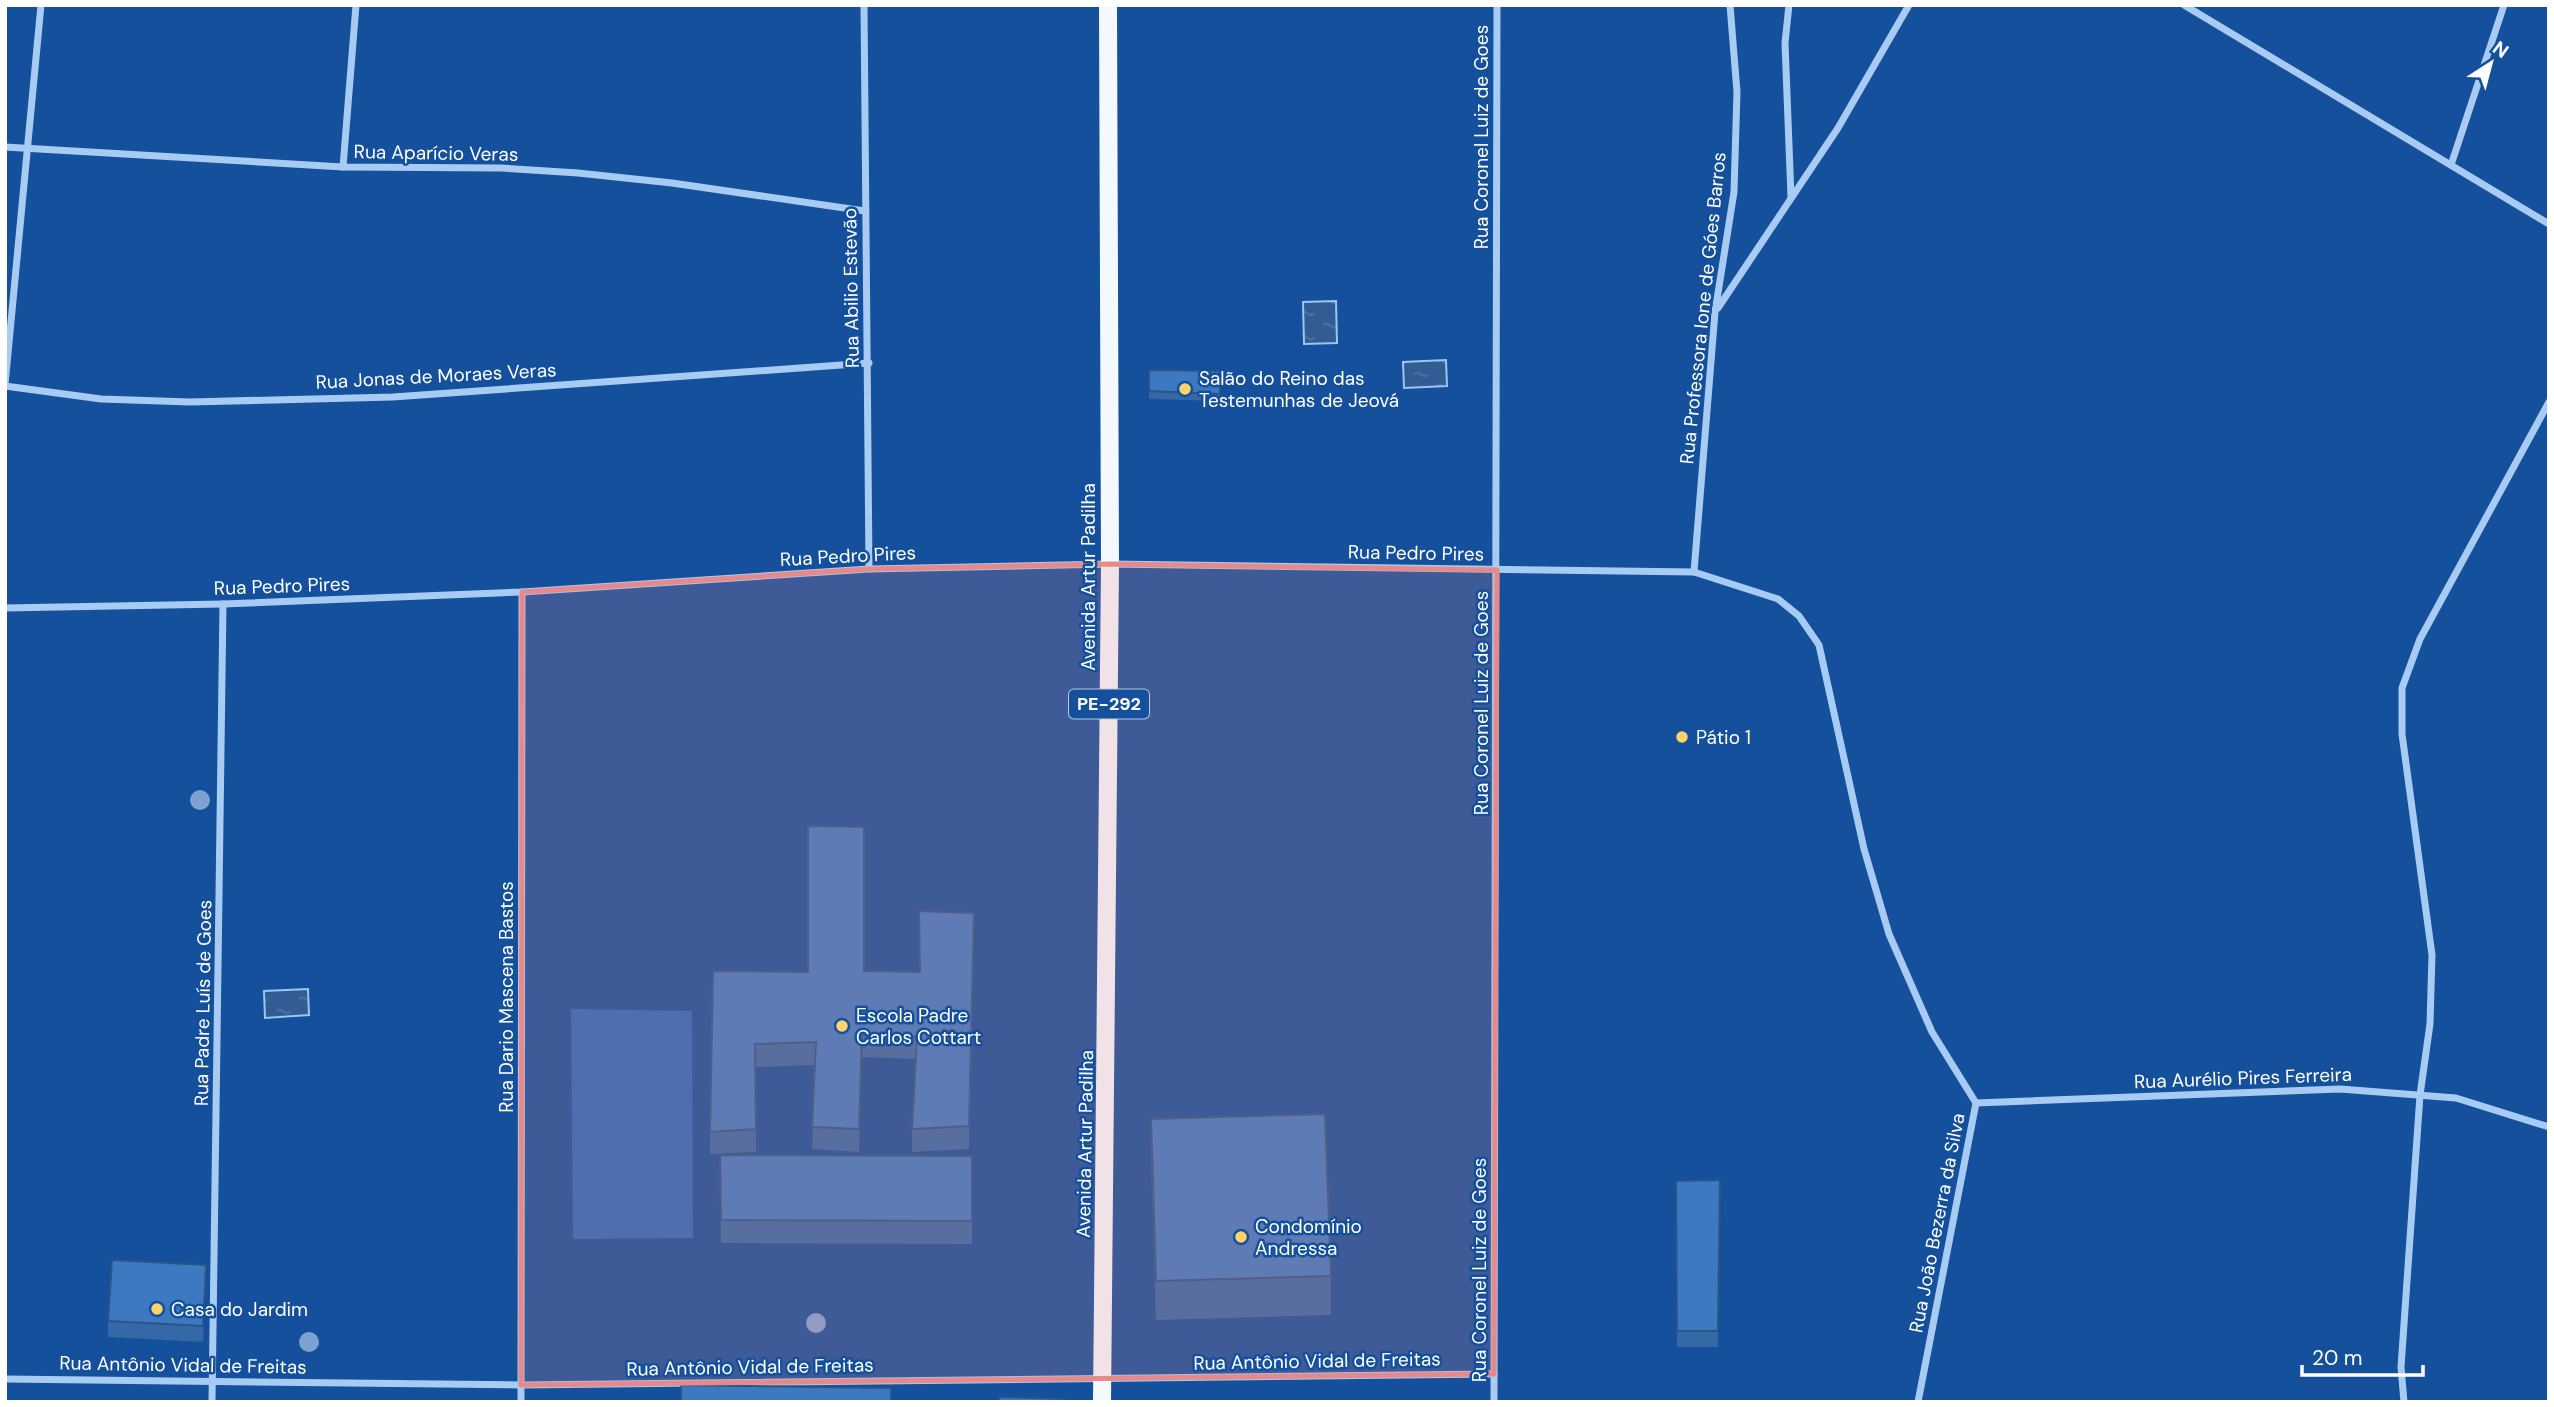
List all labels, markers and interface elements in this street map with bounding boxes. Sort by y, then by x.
street label: Rua Coronel Luiz de Goes [1469,25,1494,249]
north arrow [2456,28,2526,98]
text: N [2488,35,2514,64]
street label: Rua Aparício Veras [353,139,519,167]
street label: Rua Professora Ione de Góes Barros [1674,151,1732,465]
street label: Rua Abilio Estevão [837,208,865,368]
street label: Rua Jonas de Moraes Veras [315,357,557,395]
place label: Salão do Reino das Testemunhas de Jeová [1199,366,1399,413]
marker: Salão do Reino das Testemunhas de Jeová [1177,381,1193,397]
street label: Avenida Artur Padilha [1076,483,1101,671]
street label: Rua Pedro Pires [1348,539,1484,567]
street label: Rua Pedro Pires [779,540,917,572]
street label: Rua Pedro Pires [213,571,351,601]
street label: Rua Coronel Luiz de Goes [1469,591,1494,815]
road number: PE-292 [1069,690,1149,718]
place label: Pátio 1 [1696,725,1751,750]
marker: Pátio 1 [1674,729,1690,745]
street label: Rua Dario Mascena Bastos [494,881,519,1113]
street label: Rua Padre Luís de Goes [189,900,217,1106]
place label: Escola Padre Carlos Cottart [856,1003,981,1050]
marker: Escola Padre Carlos Cottart [834,1018,850,1034]
street label: Avenida Artur Padilha [1071,1050,1099,1238]
street label: Rua Aurélio Pires Ferreira [2134,1062,2352,1094]
street label: Rua João Bezerra da Silva [1903,1111,1971,1335]
street label: Rua Coronel Luiz de Goes [1467,1158,1492,1382]
place label: Condomínio Andressa [1255,1214,1362,1261]
marker: Condomínio Andressa [1233,1229,1249,1245]
place label: Casa do Jardim [171,1297,308,1322]
marker: Casa do Jardim [149,1301,165,1317]
scale bar [2302,1334,2423,1378]
text: 20 m [2312,1344,2363,1372]
street label: Rua Antônio Vidal de Freitas [1193,1346,1441,1376]
street label: Rua Antônio Vidal de Freitas [59,1350,307,1380]
street label: Rua Antônio Vidal de Freitas [626,1352,874,1382]

